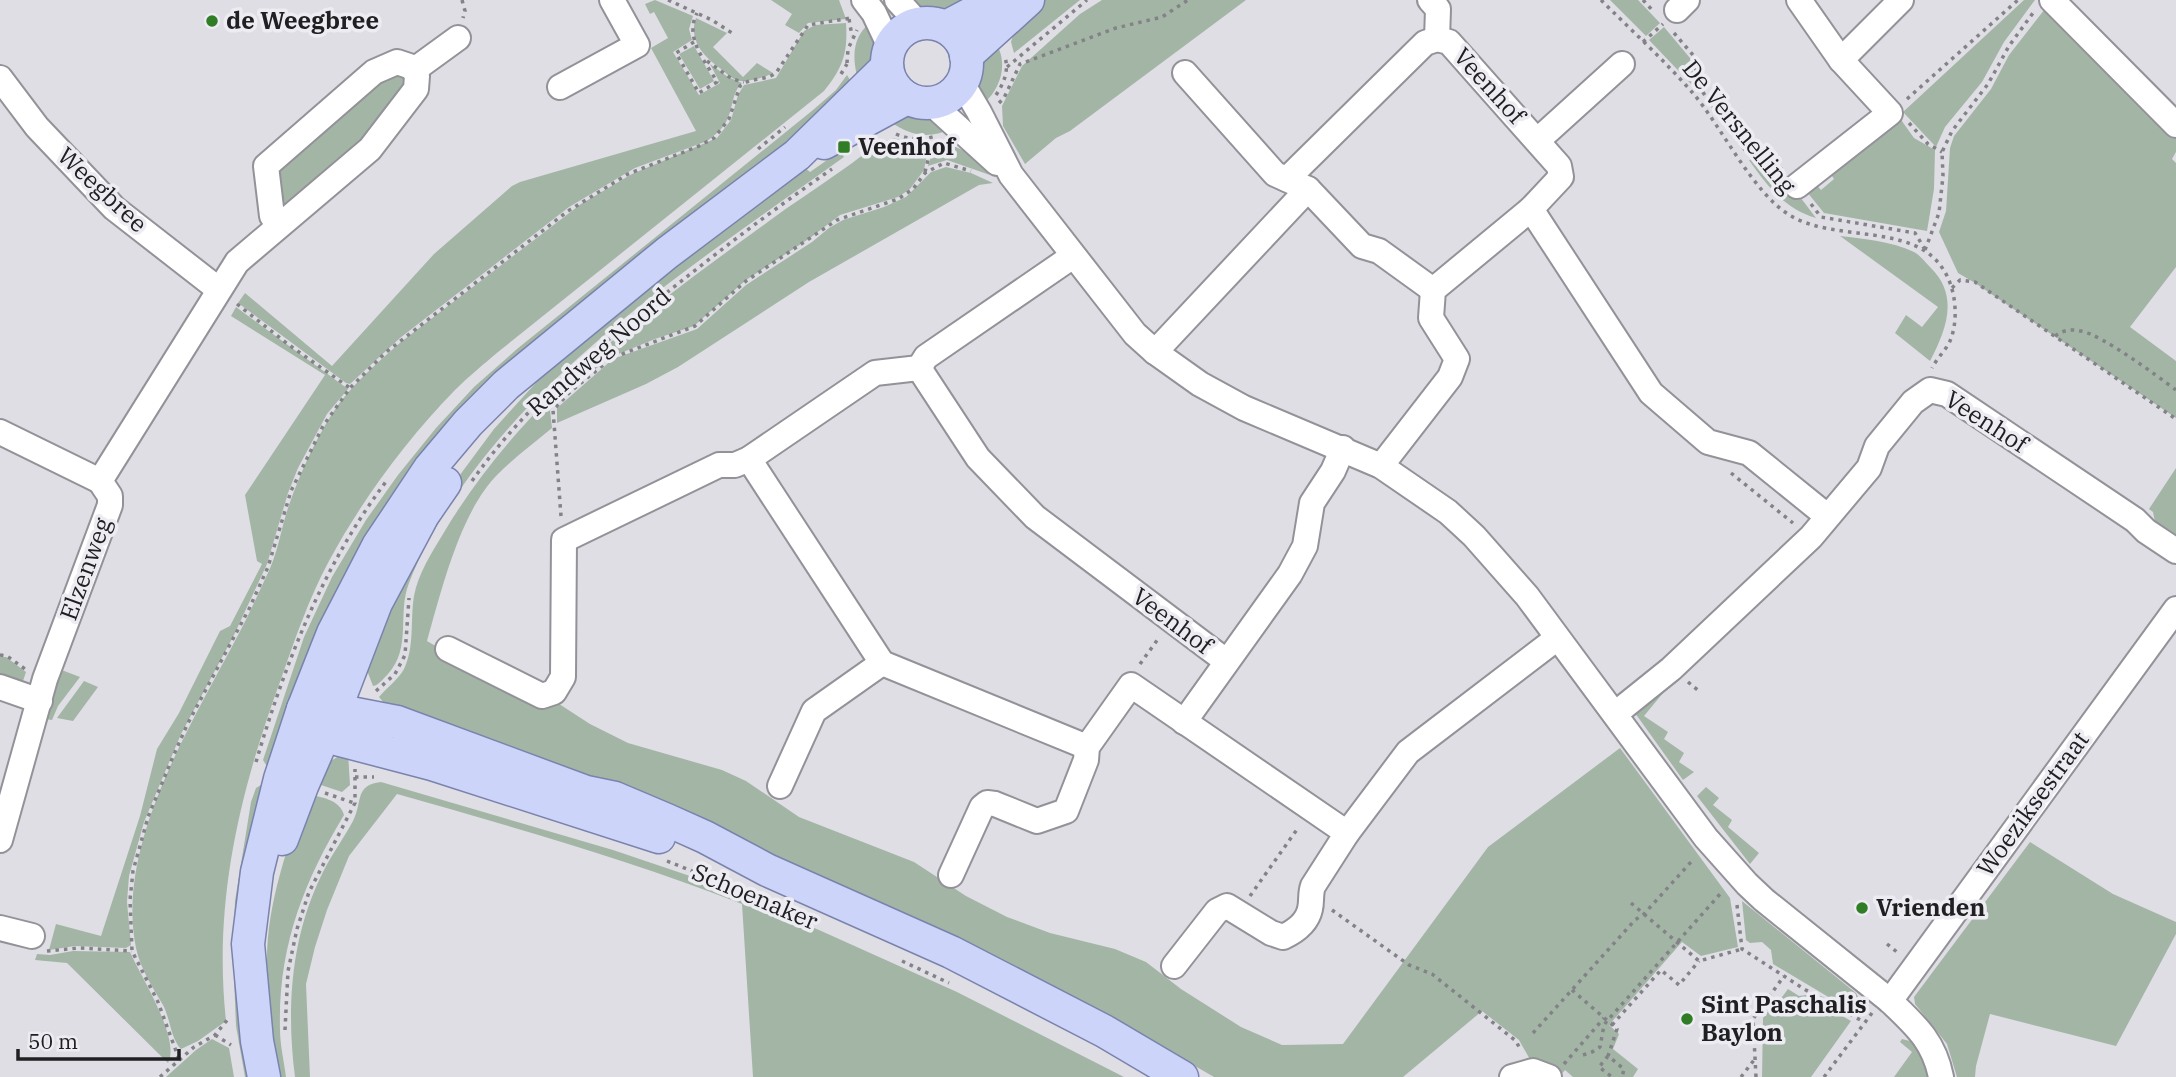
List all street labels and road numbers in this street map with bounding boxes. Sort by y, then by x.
street label: Veenhof [1447,40,1534,132]
street label: De Versnelling [1676,53,1804,200]
street label: Weegbree [51,139,154,239]
street label: Randweg Noord [520,280,677,422]
street label: Veenhof [1939,383,2035,461]
street label: Elzenweg [52,513,118,624]
street label: Veenhof [1126,580,1220,662]
street label: Woeziksestraat [1969,724,2096,882]
street label: Schoenaker [688,855,824,937]

